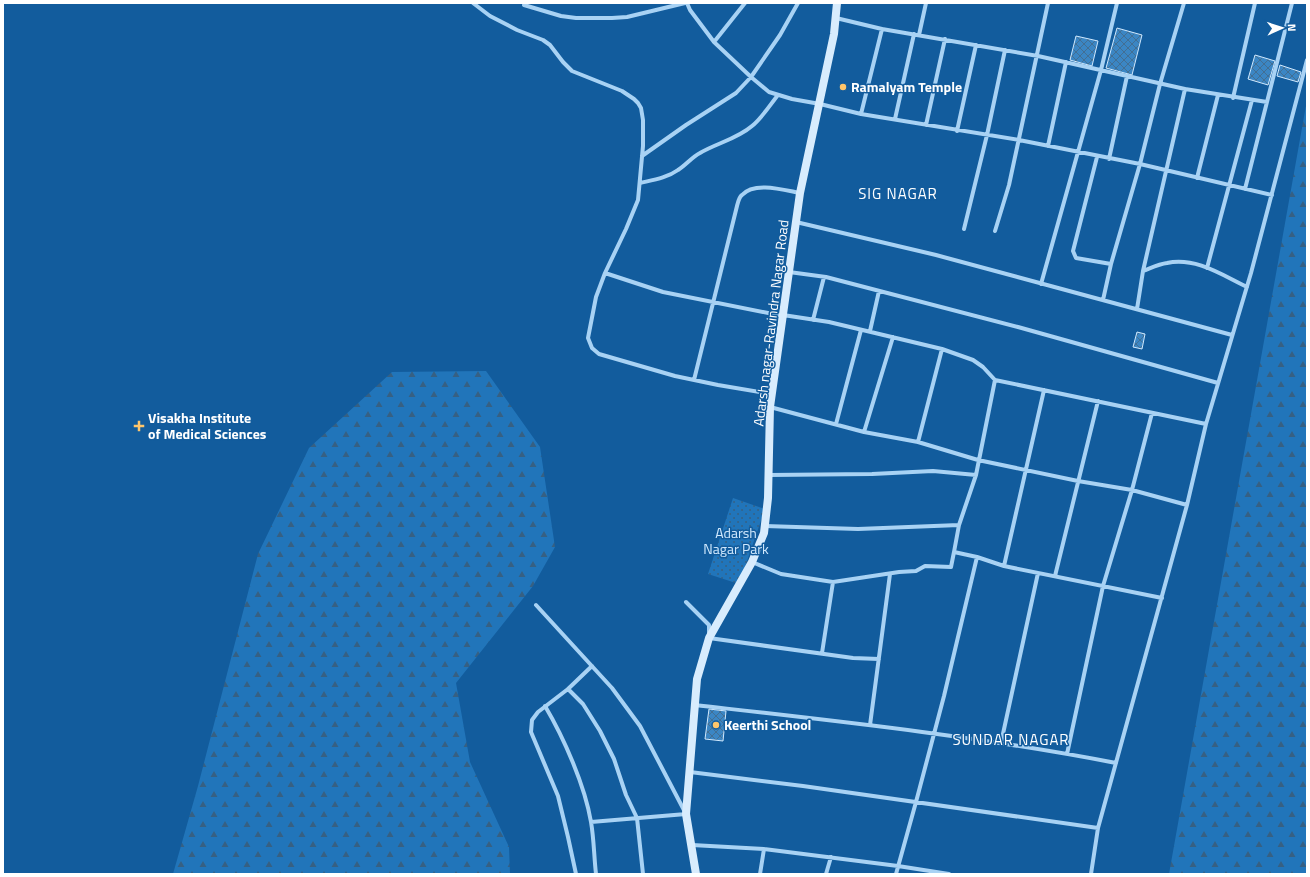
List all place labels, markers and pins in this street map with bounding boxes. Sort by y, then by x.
place label: Ramalyam Temple [851,76,962,97]
marker: Ramalyam Temple [838,82,848,92]
place label: Visakha Institute of Medical Sciences [148,407,267,444]
marker: Visakha Institute of Medical Sciences [133,420,145,432]
place label: Keerthi School [724,714,811,735]
marker: Keerthi School [711,720,721,730]

